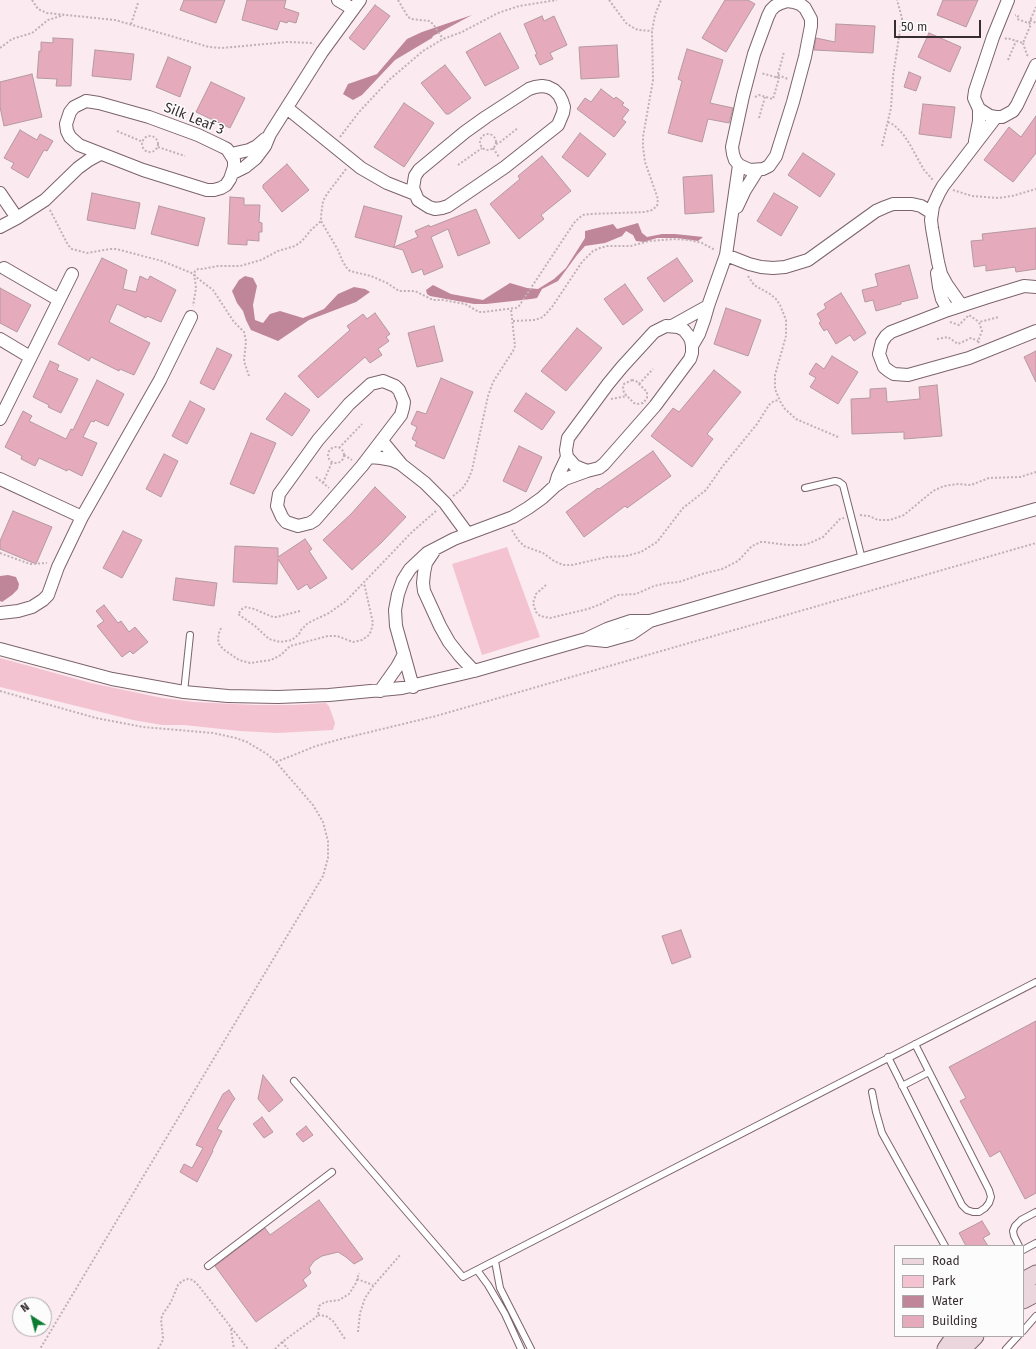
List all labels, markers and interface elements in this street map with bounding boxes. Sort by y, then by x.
scale bar [896,12,983,38]
text: 50 m [901,20,927,34]
street label: Silk Leaf 3 [161,99,227,139]
legend [894,1245,1024,1337]
text: Road [932,1254,960,1268]
text: Park [932,1274,956,1288]
text: Water [932,1294,963,1308]
north arrow [12,1297,52,1337]
text: N [18,1300,32,1315]
text: Building [932,1314,977,1328]

